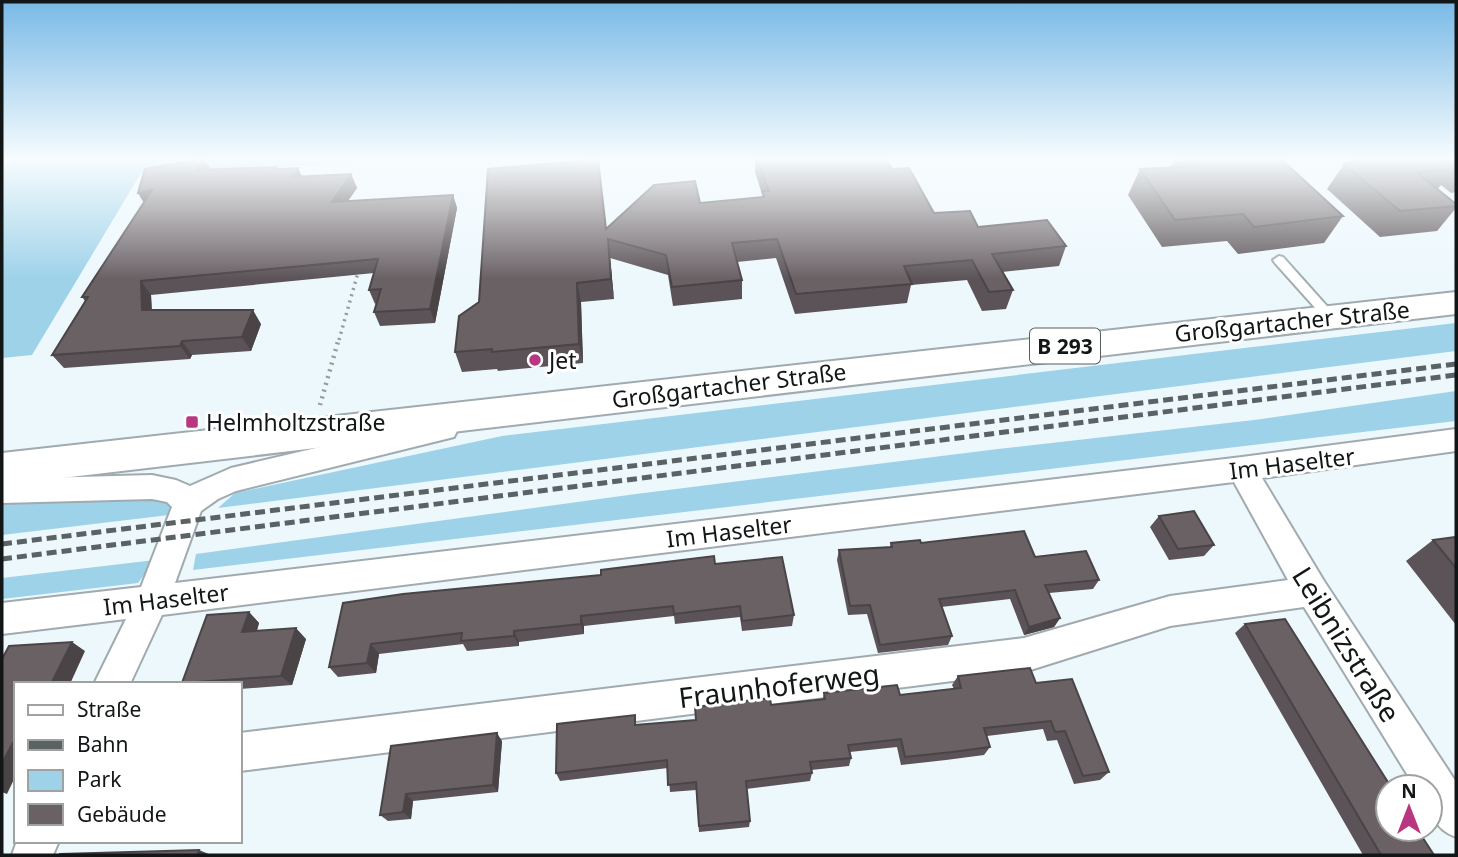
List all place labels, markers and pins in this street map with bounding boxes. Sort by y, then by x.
place label: Jet [547,344,577,376]
marker: Jet [527,352,543,368]
place label: Helmholtzstraße [206,406,385,438]
marker: Helmholtzstraße [184,414,200,430]

